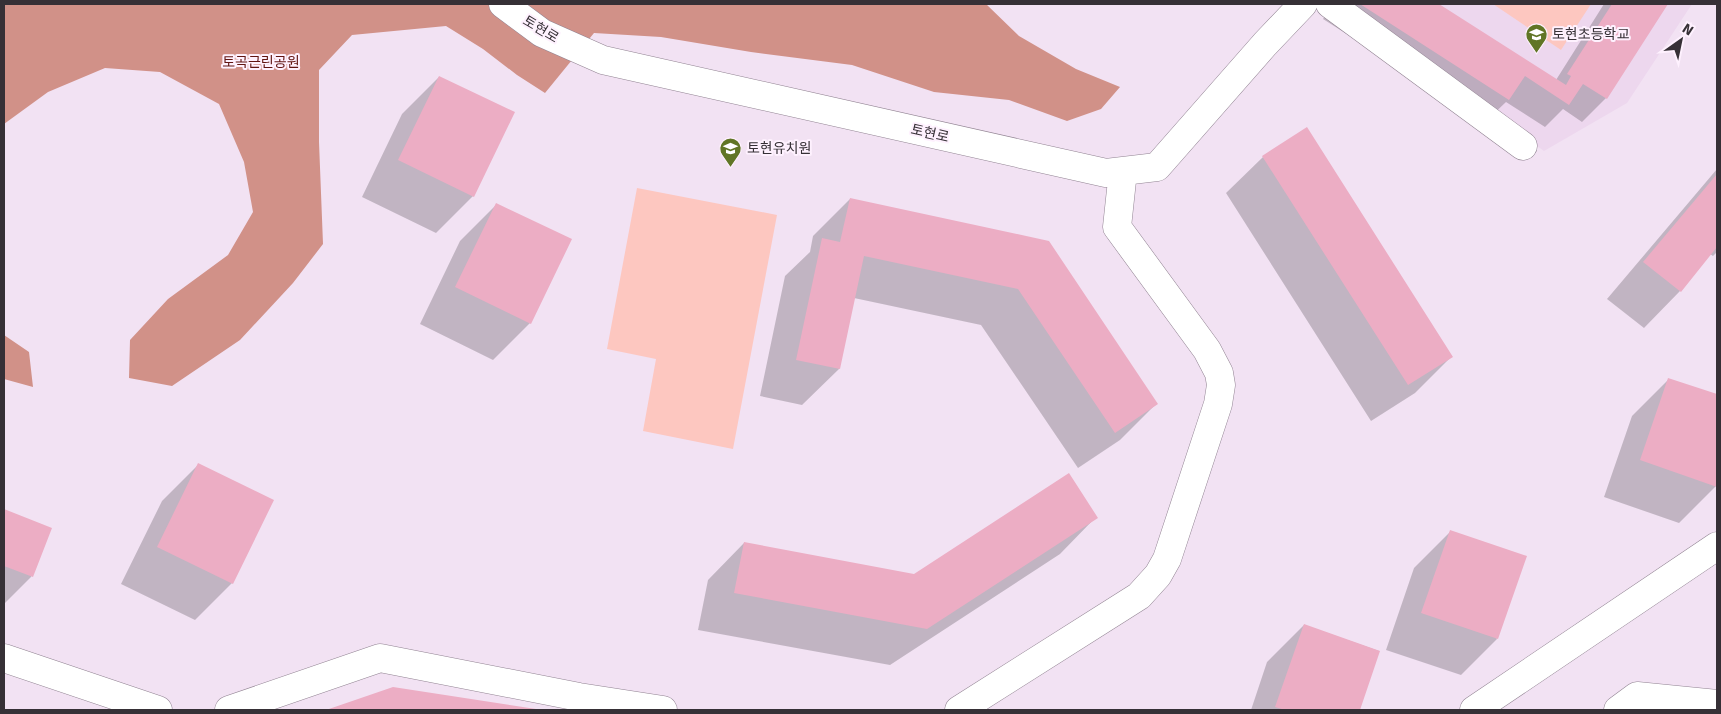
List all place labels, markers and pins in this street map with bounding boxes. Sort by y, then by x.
school or university icon: 토현초등학교 [1524,22,1548,53]
place label: 토현초등학교 [1552,26,1629,43]
school or university icon: 토현유치원 [719,136,743,167]
place label: 토현유치원 [747,140,811,157]

